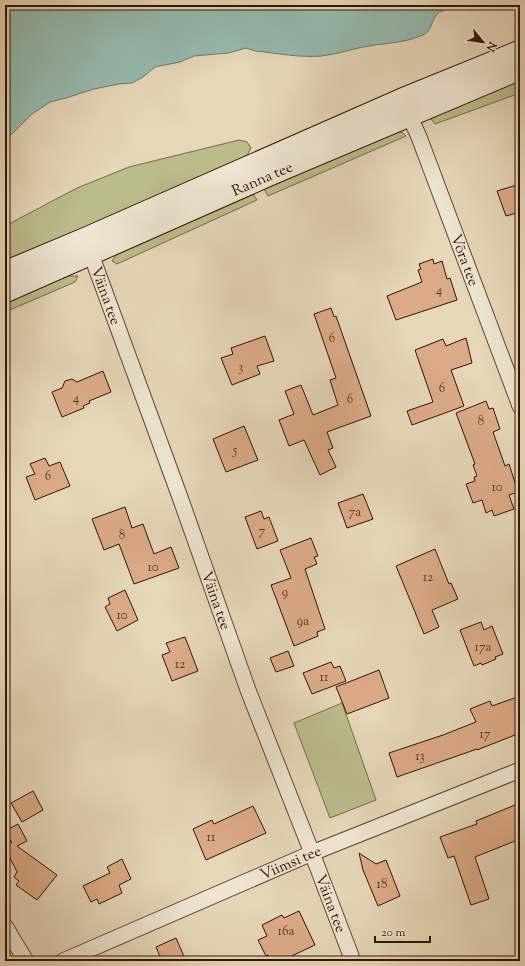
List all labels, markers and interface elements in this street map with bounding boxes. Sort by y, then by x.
north arrow [463,22,503,62]
text: N [482,38,500,54]
street label: Ranna tee [229,157,296,202]
street label: Võra tee [444,232,483,289]
street label: Väina tee [85,264,125,328]
house number: 4 [436,282,443,300]
house number: 6 [329,330,335,348]
house number: 3 [238,359,244,377]
house number: 6 [439,380,445,398]
house number: 4 [73,390,80,408]
house number: 6 [347,391,353,409]
house number: 8 [478,413,484,431]
house number: 5 [232,442,238,460]
house number: 6 [45,468,51,486]
house number: 10 [491,479,503,497]
house number: 7a [349,504,361,522]
house number: 7 [259,523,266,541]
house number: 8 [119,527,125,545]
house number: 10 [147,559,159,577]
street label: Väina tee [195,569,235,633]
house number: 12 [423,569,433,587]
house number: 9 [282,584,288,602]
house number: 10 [116,607,128,625]
house number: 9a [297,613,309,631]
house number: 17a [475,639,491,657]
house number: 12 [175,656,185,674]
house number: 11 [320,669,329,687]
house number: 17 [480,726,491,744]
house number: 13 [415,748,425,766]
house number: 11 [207,829,216,847]
street label: Viimsi tee [257,841,325,886]
street label: Väina tee [309,872,350,936]
house number: 18 [377,876,387,894]
scale bar [375,918,430,944]
house number: 16a [278,923,294,941]
text: 20 m [381,924,406,942]

